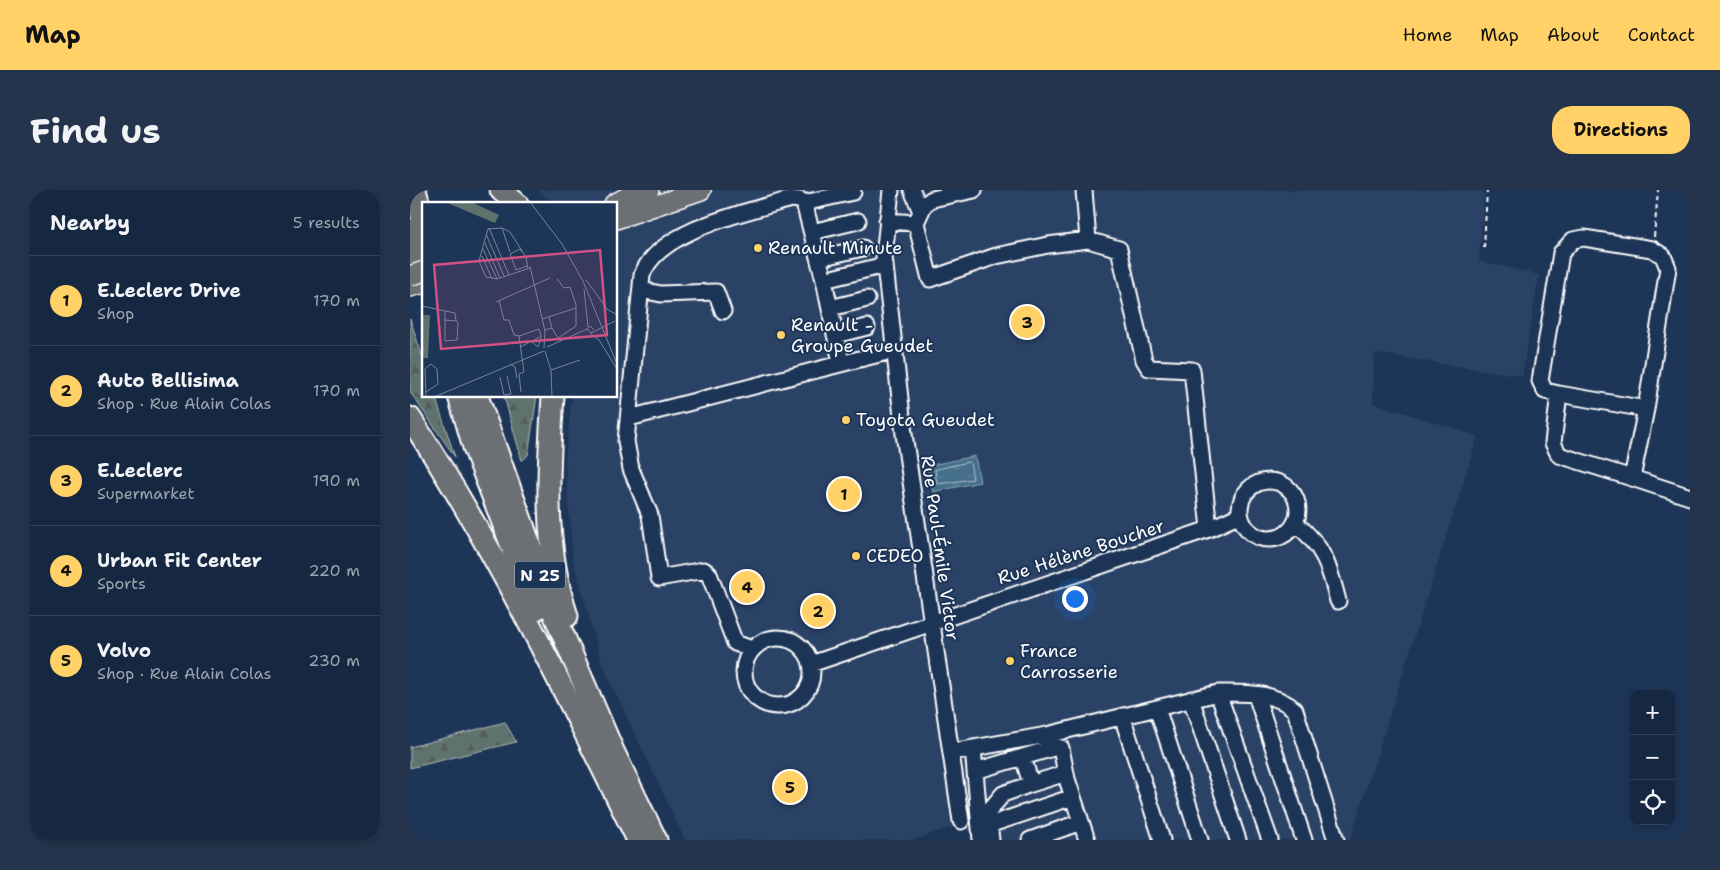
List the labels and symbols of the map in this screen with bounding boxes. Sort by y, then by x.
inset map [422,202,618,398]
place label: Renault Minute [768,236,903,260]
marker: Renault Minute [752,242,764,254]
pin: 3 [1011,303,1043,341]
place label: Renault - Groupe Gueudet [791,313,933,358]
marker: Renault - Groupe Gueudet [775,329,787,341]
place label: Toyota Gueudet [856,408,995,432]
marker: Toyota Gueudet [840,414,852,426]
street label: Rue Paul-Émile Victor [915,454,965,642]
pin: 1 [828,475,860,513]
street label: Rue Hélène Boucher [995,514,1167,590]
place label: CEDEO [866,544,924,568]
marker: CEDEO [850,550,862,562]
road number: N 25 [515,562,565,588]
pin: 4 [731,568,763,606]
your location [1062,586,1088,612]
pin: 2 [802,592,834,630]
place label: France Carrosserie [1020,639,1118,684]
marker: France Carrosserie [1004,655,1016,667]
pin: 5 [774,768,806,806]

